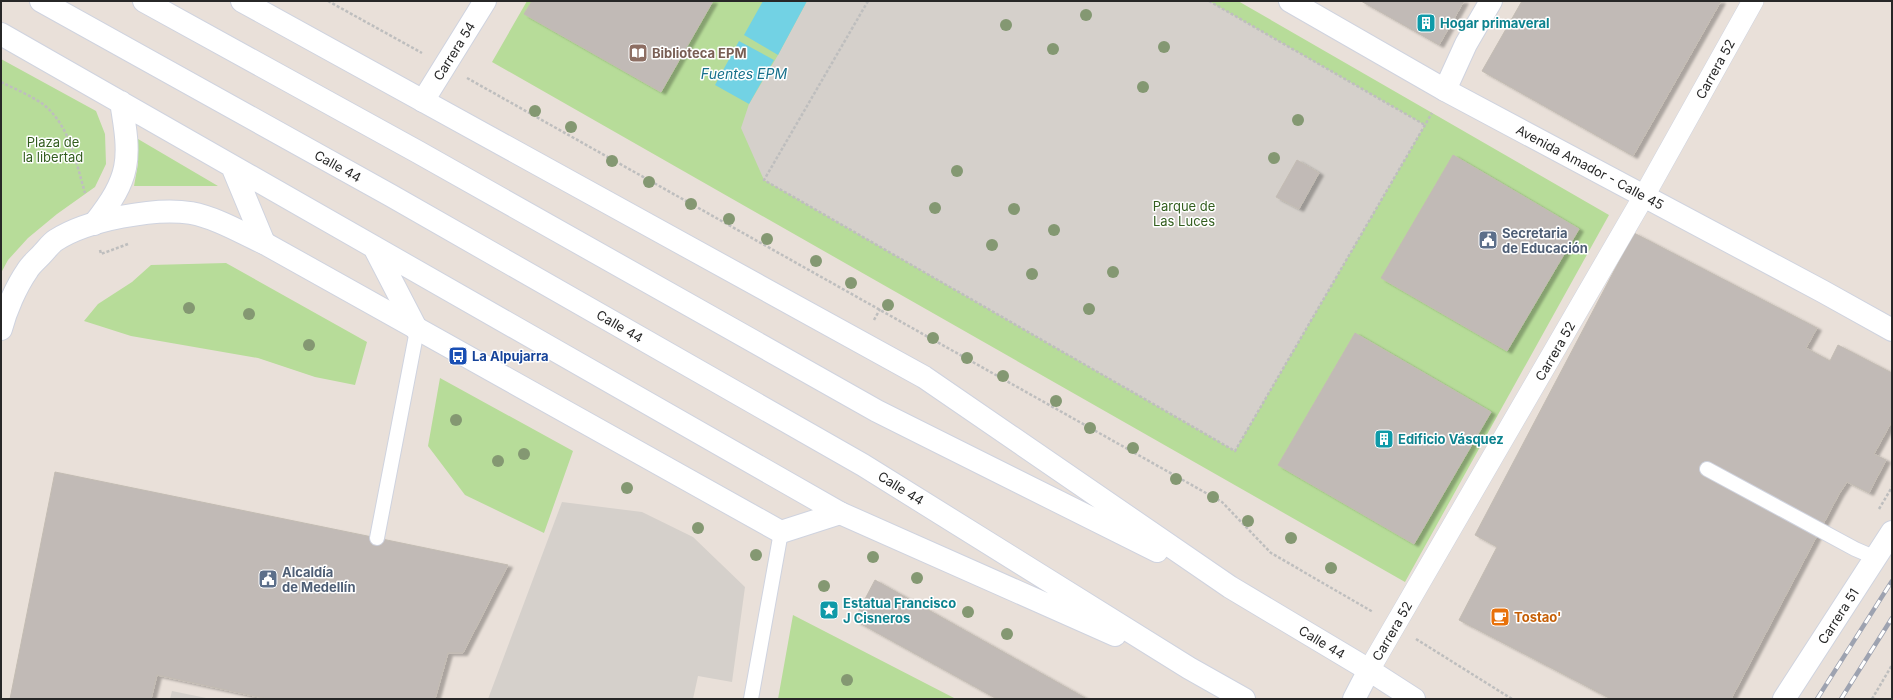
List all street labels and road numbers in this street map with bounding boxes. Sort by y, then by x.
street label: Carrera 54 [430,19,478,83]
street label: Carrera 52 [1692,36,1738,102]
street label: Avenida Amador - Calle 45 [1514,121,1667,213]
street label: Calle 44 [312,147,364,185]
street label: Calle 44 [594,306,646,346]
street label: Carrera 52 [1532,318,1578,384]
street label: Calle 44 [875,468,927,508]
street label: Carrera 51 [1814,585,1862,647]
street label: Carrera 52 [1369,598,1415,664]
street label: Calle 44 [1296,622,1348,662]

